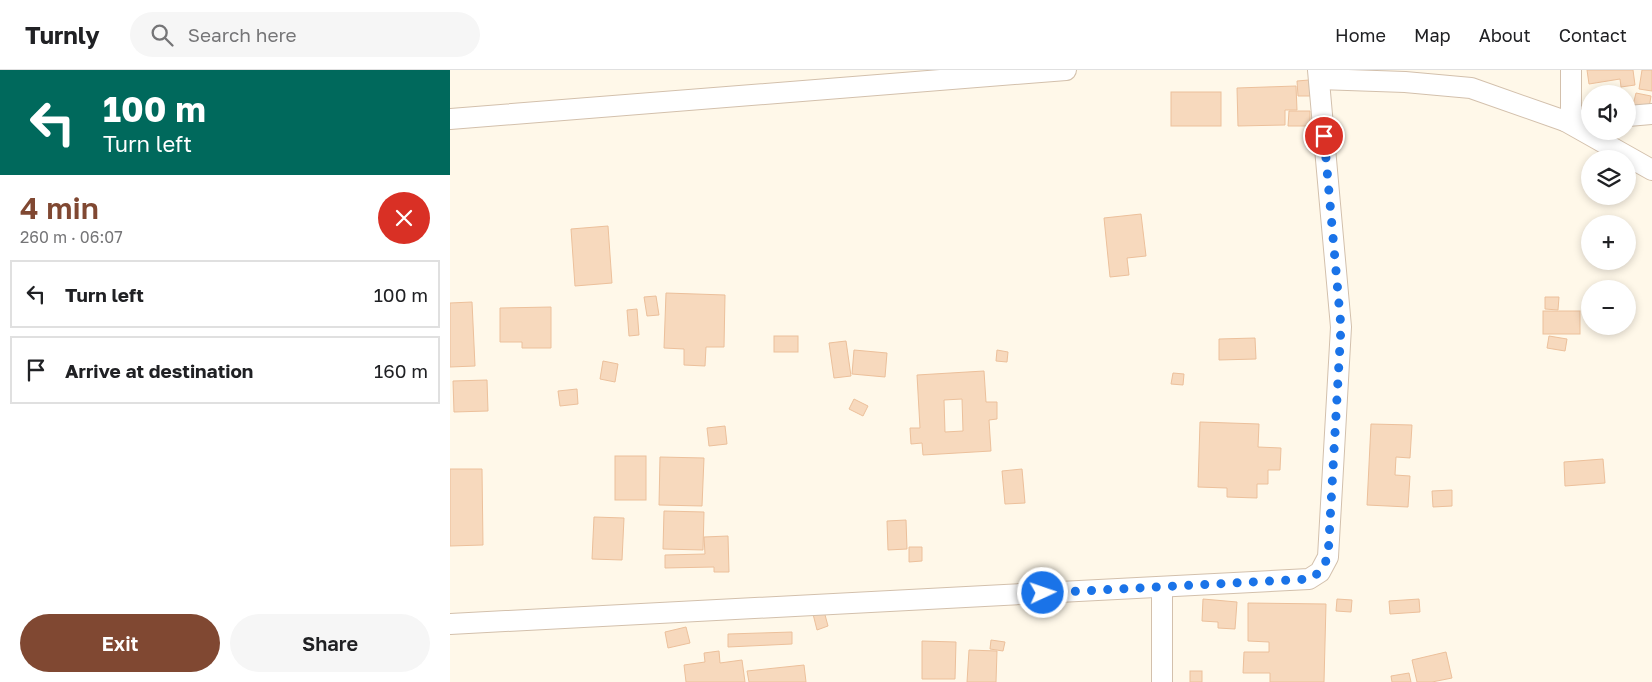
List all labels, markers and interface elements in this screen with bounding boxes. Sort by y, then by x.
search box [130,12,480,57]
text: Turnly [25,20,100,49]
icon: search [148,21,176,49]
text: Search here [188,23,297,46]
text: Home [1335,24,1386,46]
text: Map [1414,24,1451,46]
text: About [1479,24,1531,46]
text: Contact [1559,24,1627,46]
map controls [1581,85,1636,335]
button: sound [1581,85,1636,140]
text: 100 m [103,88,206,130]
icon: left [20,90,85,155]
pin [1303,115,1345,157]
icon: arrive [1310,122,1338,150]
text: Turn left [103,130,192,157]
button: layers [1581,150,1636,205]
text: 4 min [20,190,99,226]
button: close [378,192,430,244]
button: + [1581,215,1636,270]
text: 260 m · 06:07 [20,227,123,247]
icon: left [22,280,50,308]
button: − [1581,280,1636,335]
text: Turn left [65,283,144,306]
text: 100 m [374,283,428,306]
icon: arrive [22,356,50,384]
text: Arrive at destination [65,359,253,382]
text: 160 m [374,359,428,382]
position arrow [1016,566,1068,618]
button: Exit [20,614,220,672]
button: Share [230,614,430,672]

